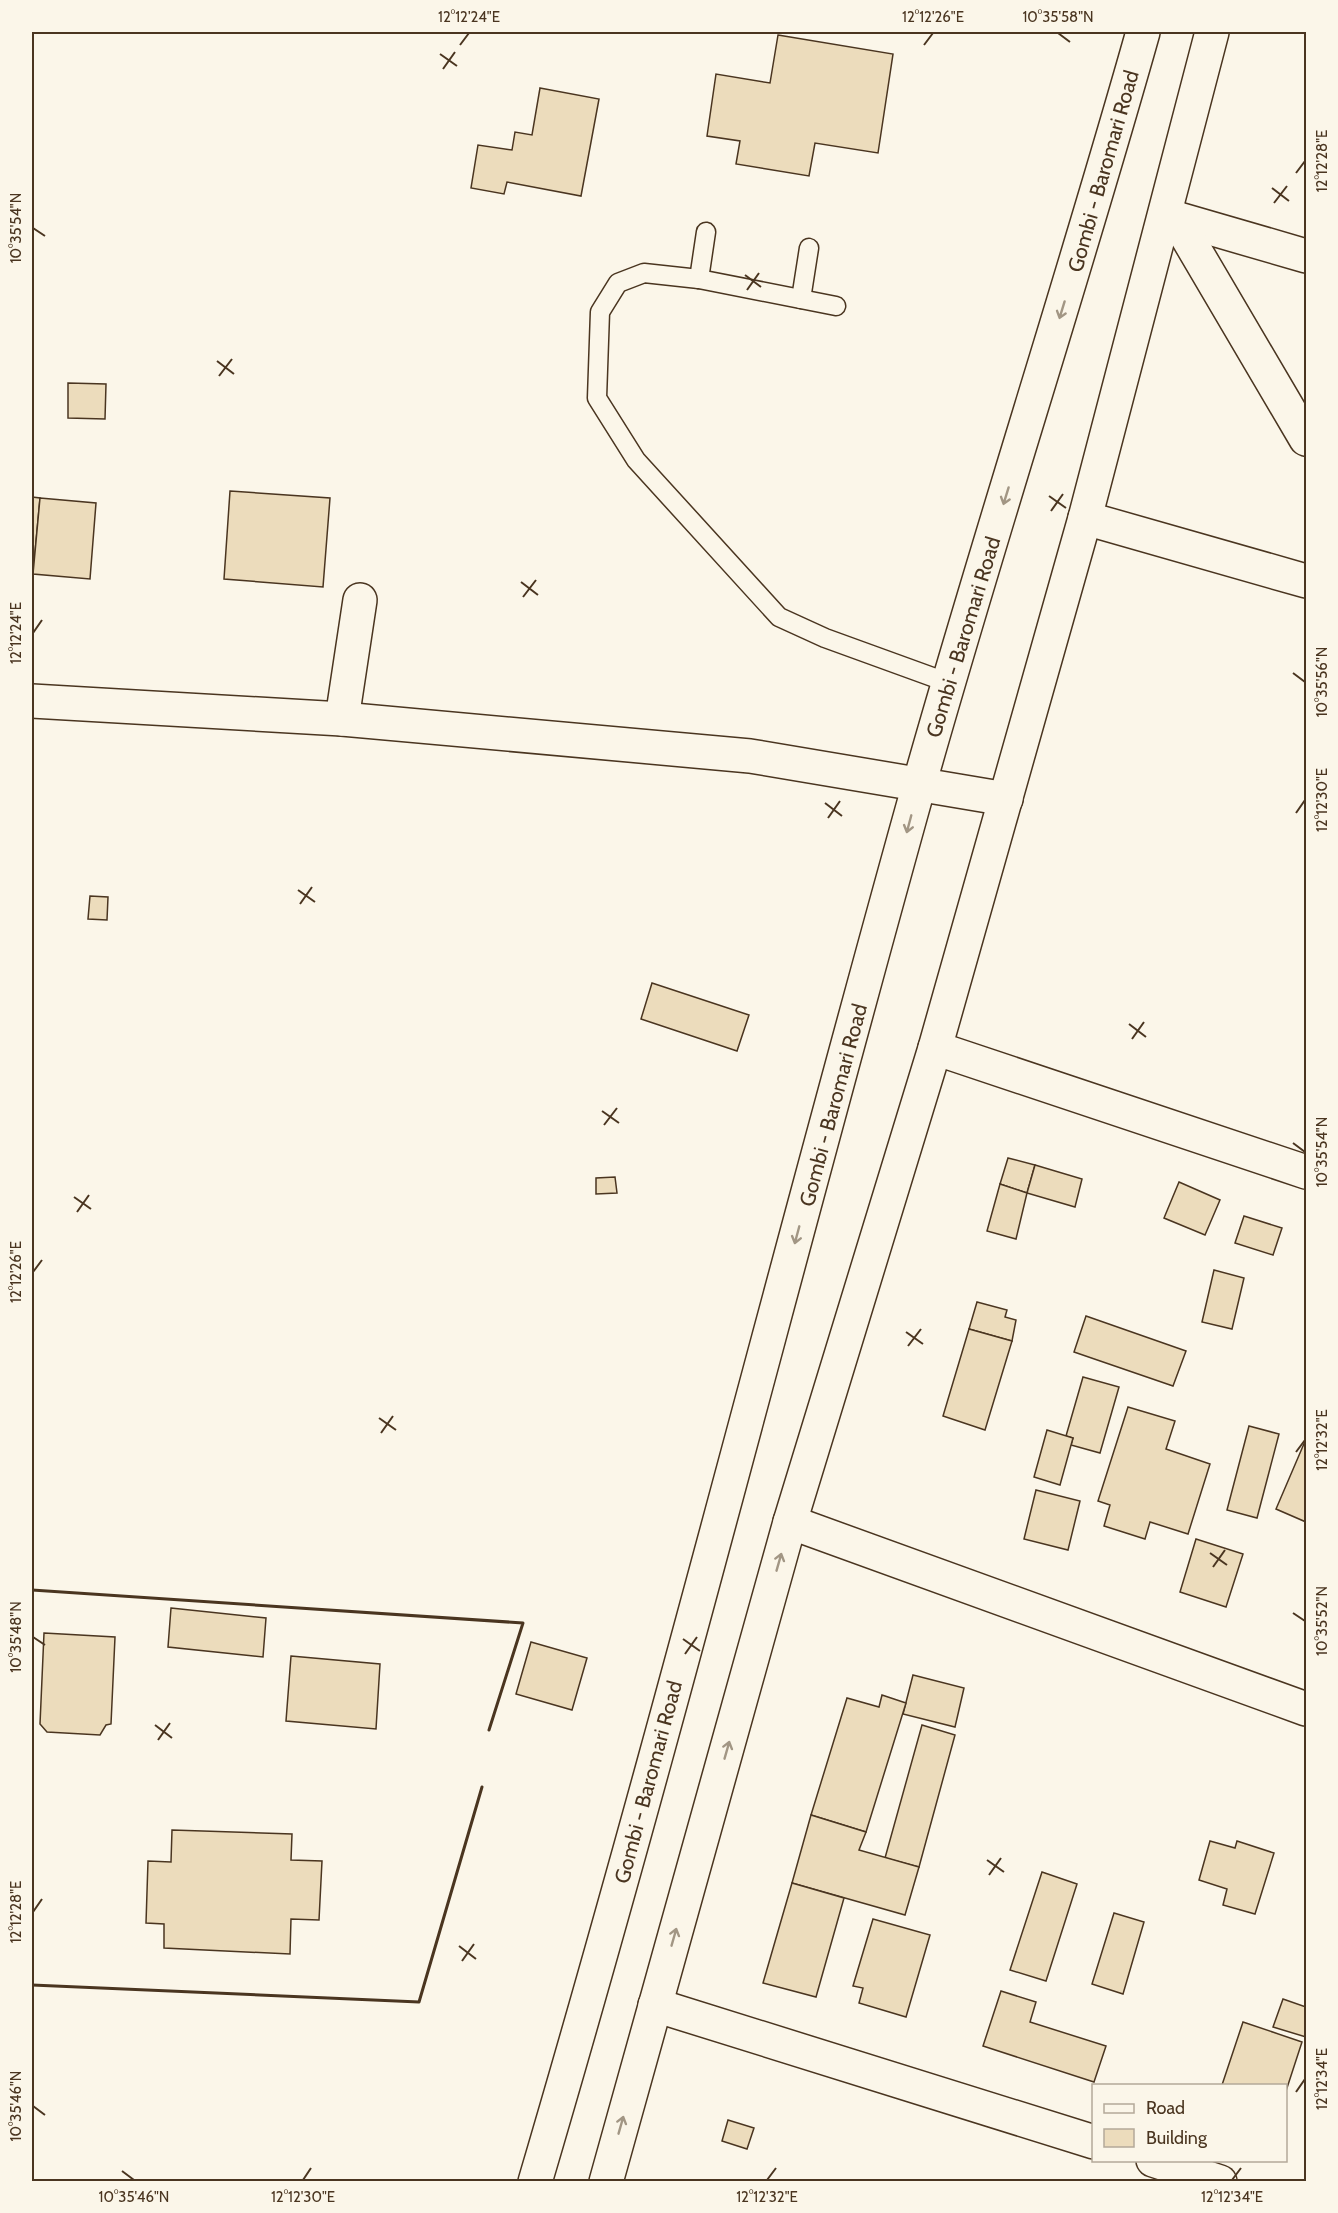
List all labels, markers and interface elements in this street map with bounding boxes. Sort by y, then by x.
text: 12°12'24"E [438,8,500,26]
text: 12°12'26"E [902,8,964,26]
text: 10°35'58"N [1022,8,1094,26]
street label: Gombi - Baromari Road [1062,67,1144,275]
text: 12°12'28"E [1313,130,1331,192]
text: 10°35'54"N [7,193,25,263]
one-way arrow [1056,300,1067,319]
one-way arrow [999,486,1010,505]
street label: Gombi - Baromari Road [921,533,1005,741]
text: 12°12'24"E [7,602,25,664]
text: 10°35'56"N [1313,647,1331,717]
text: 12°12'30"E [1313,768,1331,832]
one-way arrow [902,814,914,833]
street label: Gombi - Baromari Road [794,1001,872,1209]
text: 10°35'54"N [1313,1117,1331,1187]
one-way arrow [790,1225,802,1244]
text: 12°12'26"E [7,1241,25,1303]
text: 12°12'32"E [1313,1409,1331,1471]
one-way arrow [774,1553,785,1572]
text: 10°35'52"N [1313,1586,1331,1656]
text: 10°35'48"N [7,1601,25,1673]
street label: Gombi - Baromari Road [609,1678,687,1886]
one-way arrow [721,1741,733,1760]
text: 12°12'28"E [7,1881,25,1943]
one-way arrow [669,1928,680,1947]
text: 12°12'34"E [1313,2048,1331,2110]
text: 10°35'46"N [7,2071,25,2141]
legend [1092,2084,1287,2162]
text: Road [1146,2097,1185,2119]
one-way arrow [616,2116,627,2135]
text: Building [1146,2127,1208,2149]
text: 10°35'46"N [99,2188,169,2206]
text: 12°12'30"E [271,2188,335,2206]
text: 12°12'32"E [736,2188,798,2206]
text: 12°12'34"E [1201,2188,1263,2206]

